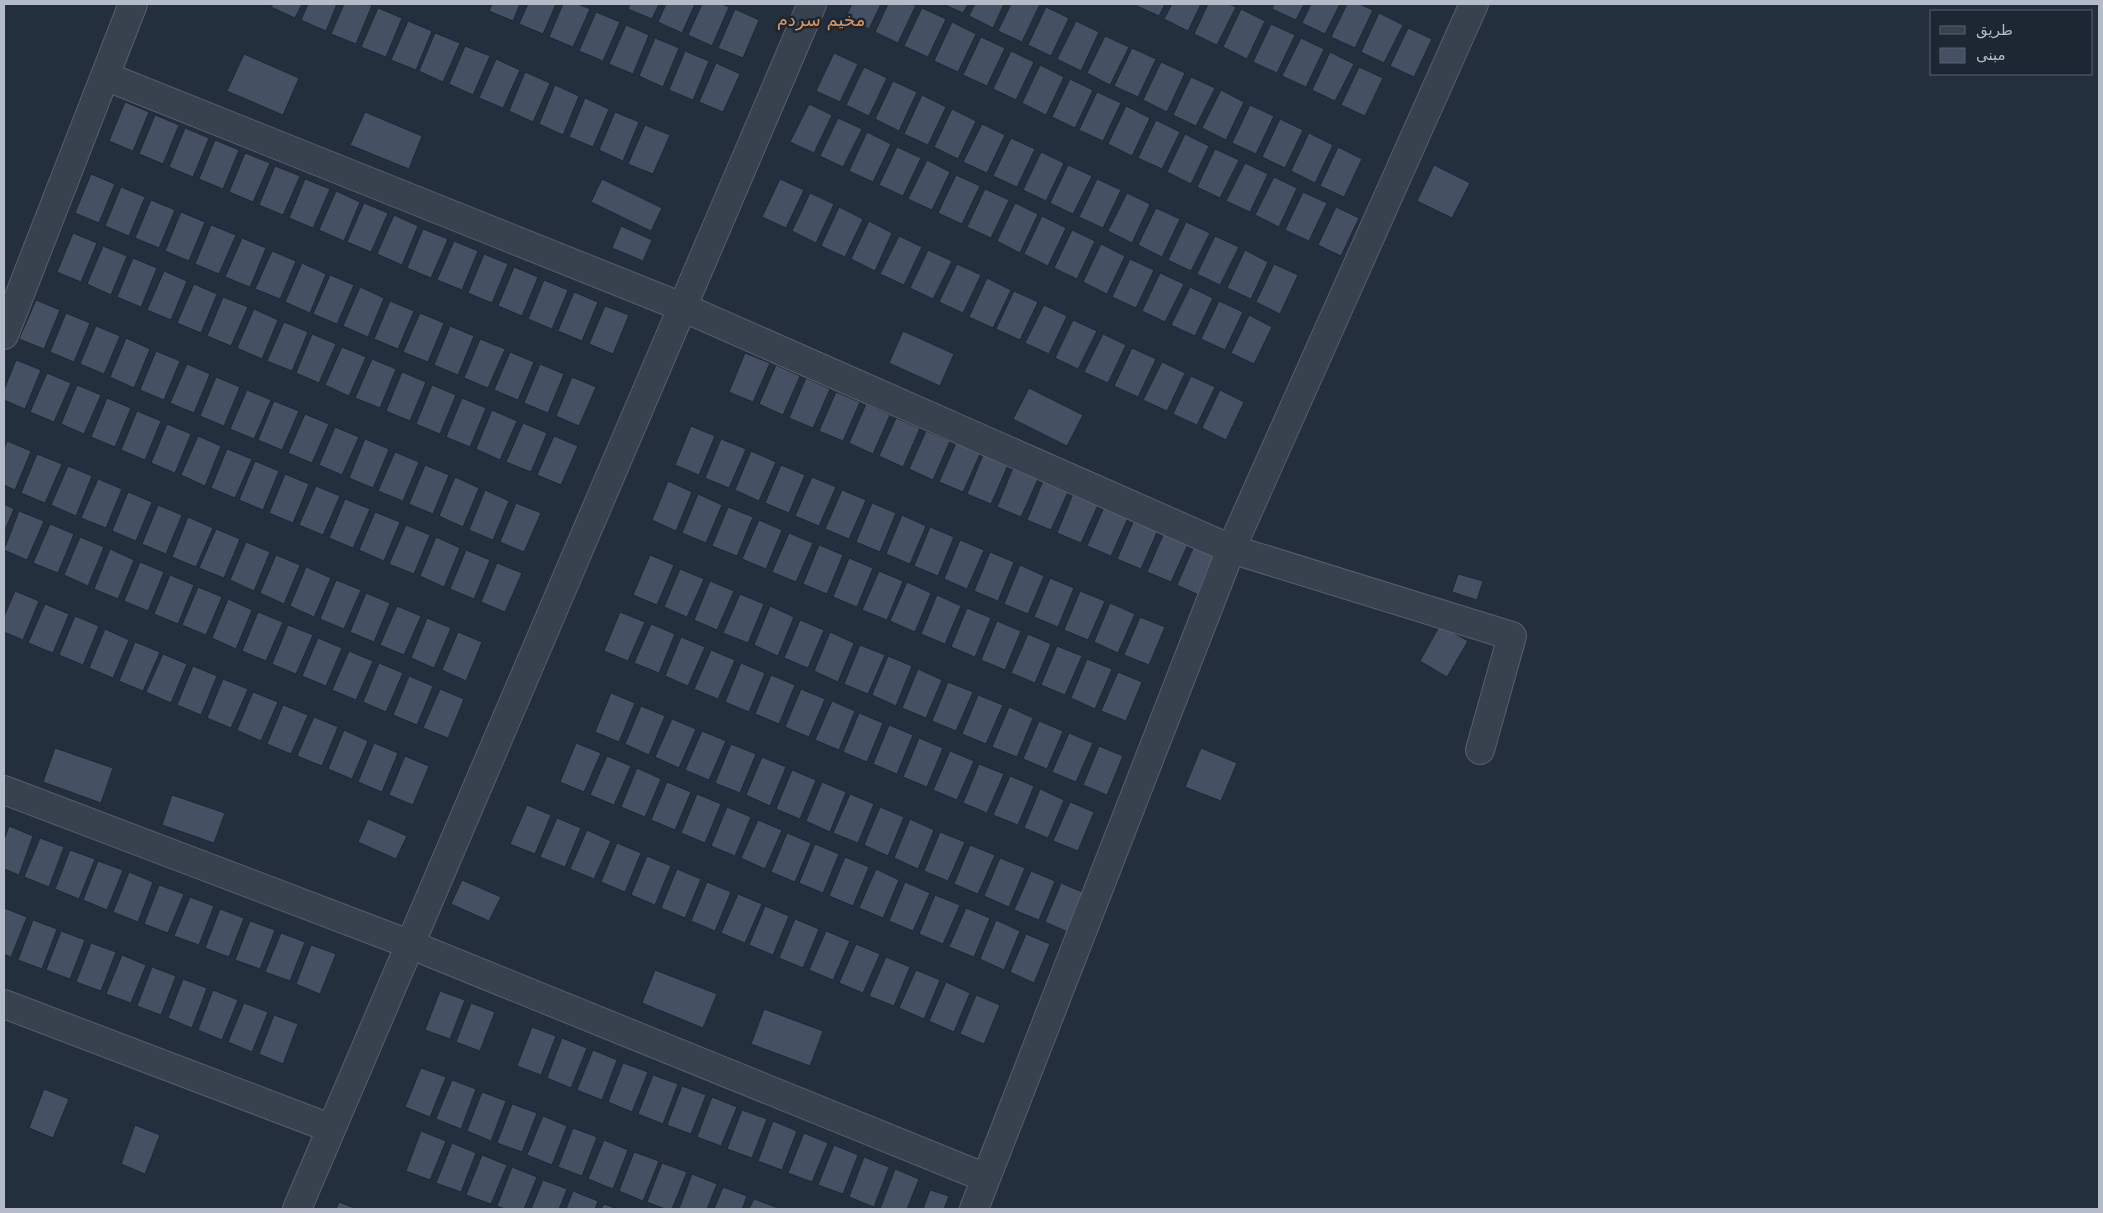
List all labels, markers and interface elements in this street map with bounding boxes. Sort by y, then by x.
district label: مخيم سردم [777,9,865,31]
legend [1930,10,2093,75]
text: طريق [1976,21,2013,39]
text: مبنى [1976,46,2006,64]

